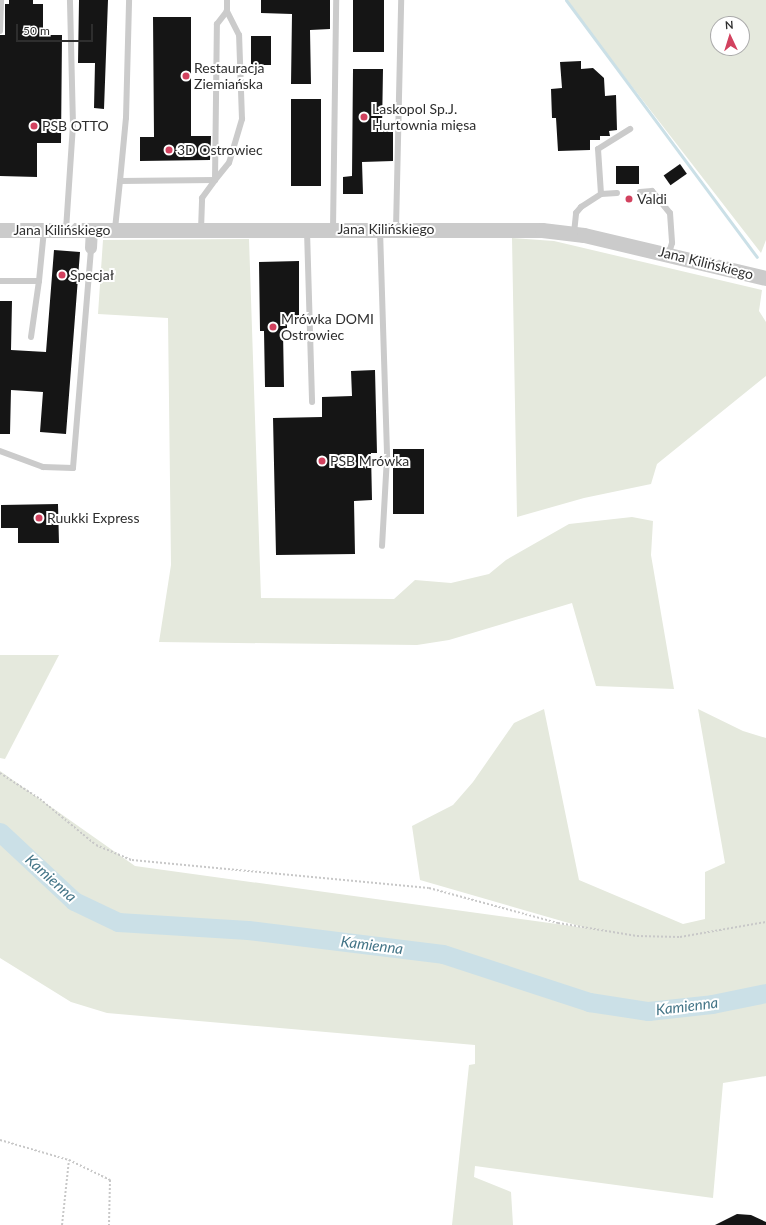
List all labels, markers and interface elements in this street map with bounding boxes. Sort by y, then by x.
scale bar [18,16,95,42]
north arrow [710,16,750,56]
text: N [725,18,734,31]
text: 50 m [23,23,50,38]
place label: Restauracja Ziemiańska [194,60,264,92]
marker: Restauracja Ziemiańska [181,71,191,81]
place label: Laskopol Sp.J. Hurtownia mięsa [372,101,476,134]
marker: Laskopol Sp.J. Hurtownia mięsa [359,112,369,122]
place label: PSB OTTO [42,118,109,134]
marker: PSB OTTO [29,121,39,131]
place label: 3D Ostrowiec [177,142,263,158]
marker: 3D Ostrowiec [164,145,174,155]
place label: Valdi [637,191,667,207]
marker: Valdi [624,194,634,204]
street label: Jana Kilińskiego [337,221,435,237]
street label: Jana Kilińskiego [13,222,111,238]
street label: Jana Kilińskiego [657,243,755,283]
place label: Specjał [70,267,114,283]
marker: Specjał [57,270,67,280]
place label: Mrówka DOMI Ostrowiec [281,311,374,344]
marker: Mrówka DOMI Ostrowiec [268,322,278,332]
place label: PSB Mrówka [330,453,409,469]
marker: PSB Mrówka [317,456,327,466]
place label: Ruukki Express [47,510,139,526]
marker: Ruukki Express [34,513,44,523]
water label: Kamienna [22,850,80,906]
water label: Kamienna [340,932,404,958]
water label: Kamienna [655,993,719,1019]

